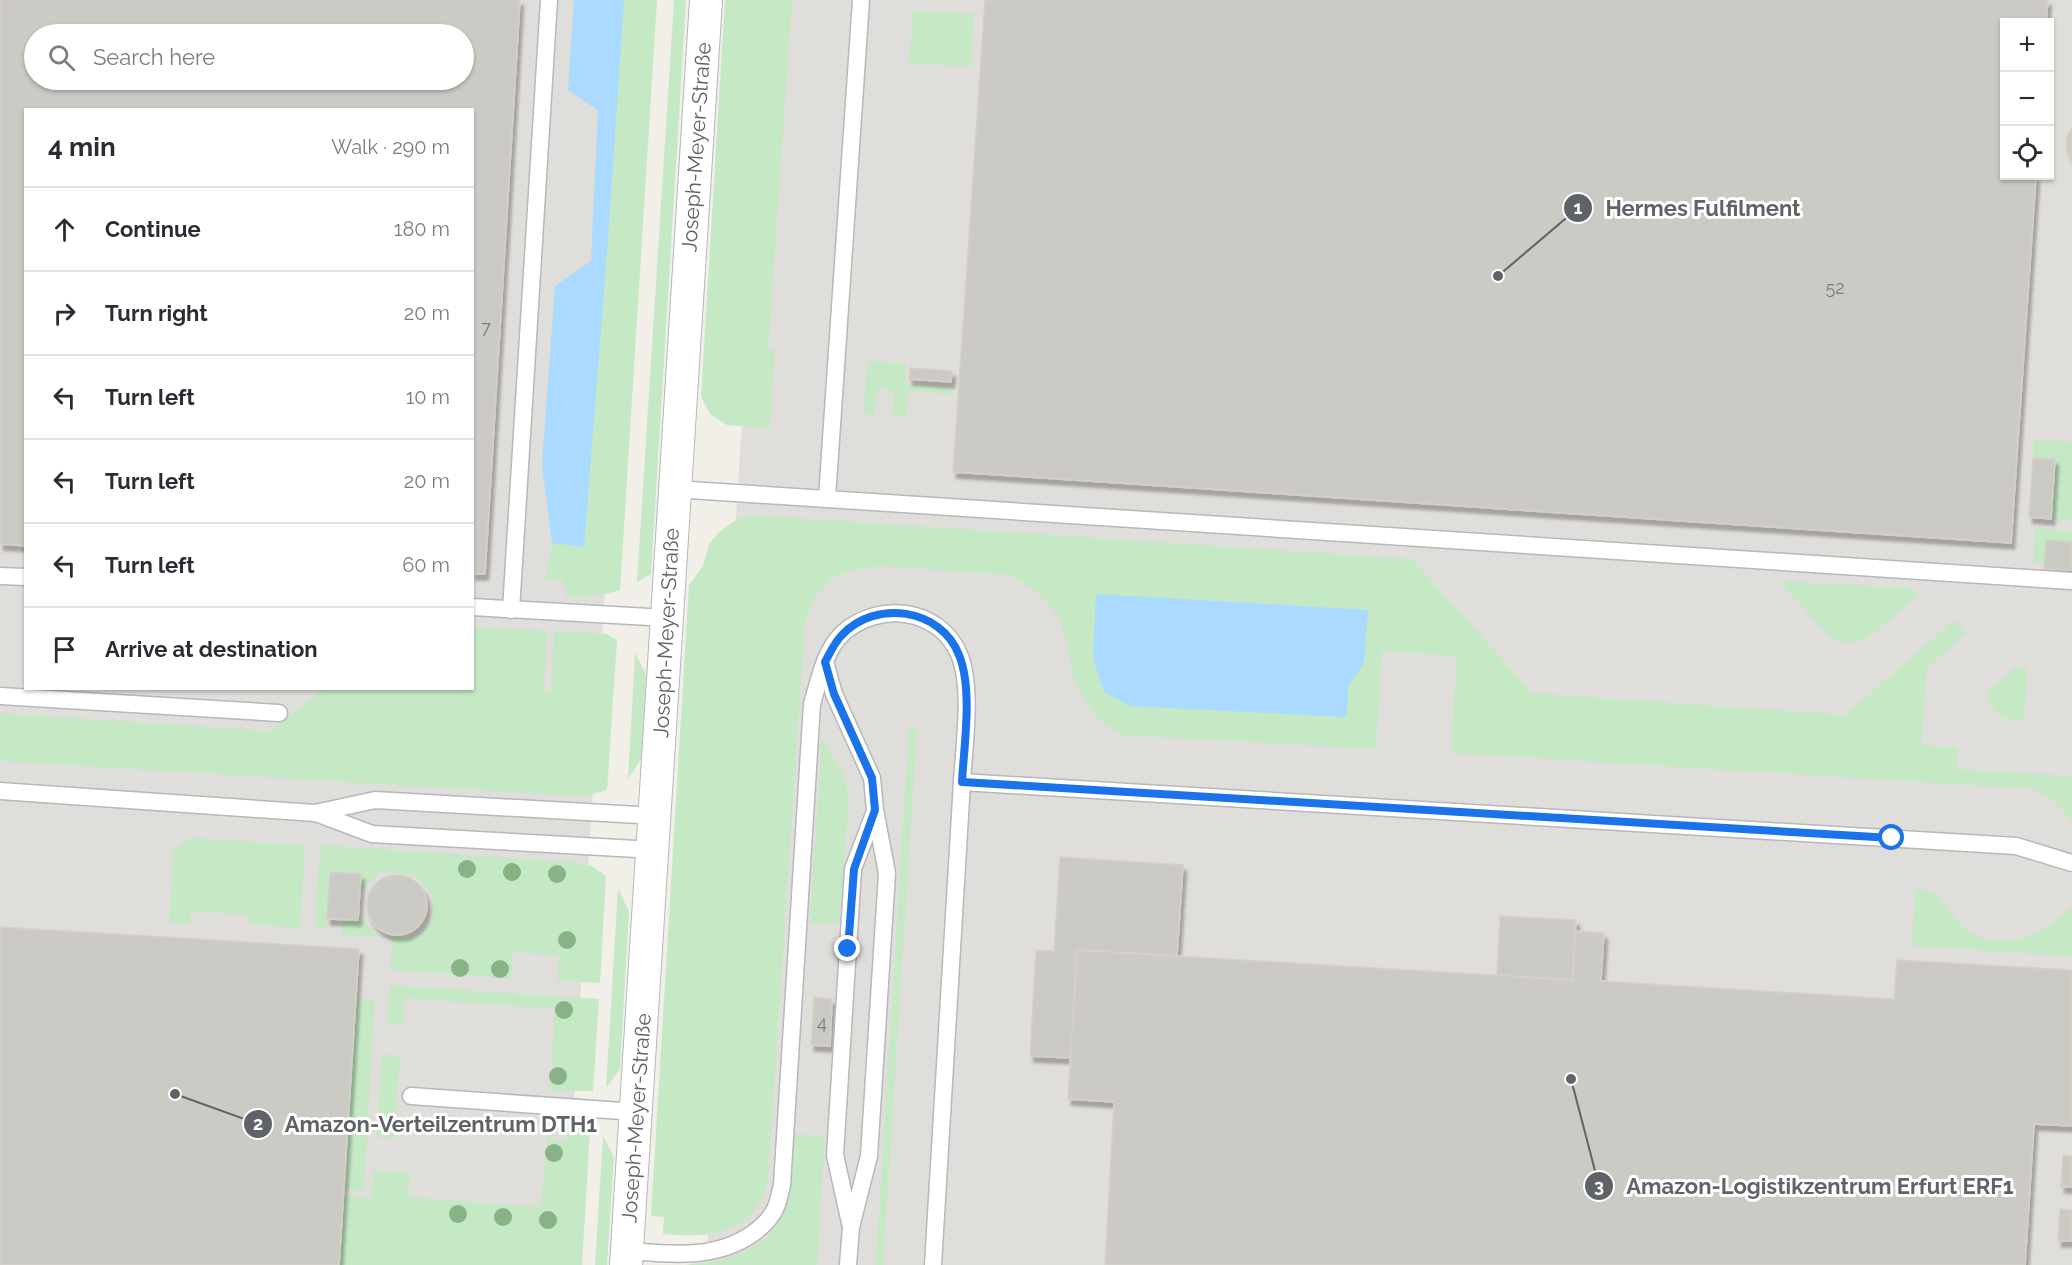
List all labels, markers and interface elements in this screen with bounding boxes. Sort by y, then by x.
map controls [2000,18,2054,180]
button: + [2000,18,2054,72]
search box [24,24,474,90]
icon: search [45,41,78,74]
street label: Joseph-Meyer-Straße [676,41,716,253]
text: Search here [93,44,215,70]
button: − [2000,72,2054,126]
button: locate [2000,126,2054,180]
text: 4 min [48,132,116,162]
text: Walk · 290 m [331,135,450,159]
callout: Hermes Fulfilment [1563,188,1812,228]
text: Hermes Fulfilment [1605,195,1801,221]
text: 1 [1574,197,1583,218]
icon: ahead [48,213,81,246]
text: Continue [105,216,201,242]
text: 180 m [394,217,450,241]
house number: 52 [1825,277,1845,298]
icon: right [48,297,81,330]
text: Turn right [105,300,208,326]
text: 20 m [404,301,450,325]
house number: 7 [481,317,491,338]
icon: left [48,381,81,414]
text: Turn left [105,384,195,410]
text: 10 m [406,385,450,409]
icon: left [48,465,81,498]
text: Turn left [105,468,195,494]
text: 20 m [404,469,450,493]
street label: Joseph-Meyer-Straße [648,527,684,739]
icon: left [48,549,81,582]
text: Turn left [105,552,195,578]
text: 60 m [402,553,450,577]
icon: arrive [48,633,81,666]
text: Arrive at destination [105,636,318,662]
route start [1878,824,1904,850]
route end [834,935,860,961]
street label: Joseph-Meyer-Straße [616,1012,656,1224]
house number: 4 [817,1012,827,1033]
callout: Amazon-Verteilzentrum DTH1 [243,1104,609,1144]
text: Amazon-Verteilzentrum DTH1 [285,1111,597,1137]
text: 2 [253,1113,263,1134]
callout: Amazon-Logistikzentrum Erfurt ERF1 [1584,1166,2025,1206]
text: Amazon-Logistikzentrum Erfurt ERF1 [1626,1173,2014,1199]
text: 3 [1594,1175,1604,1196]

